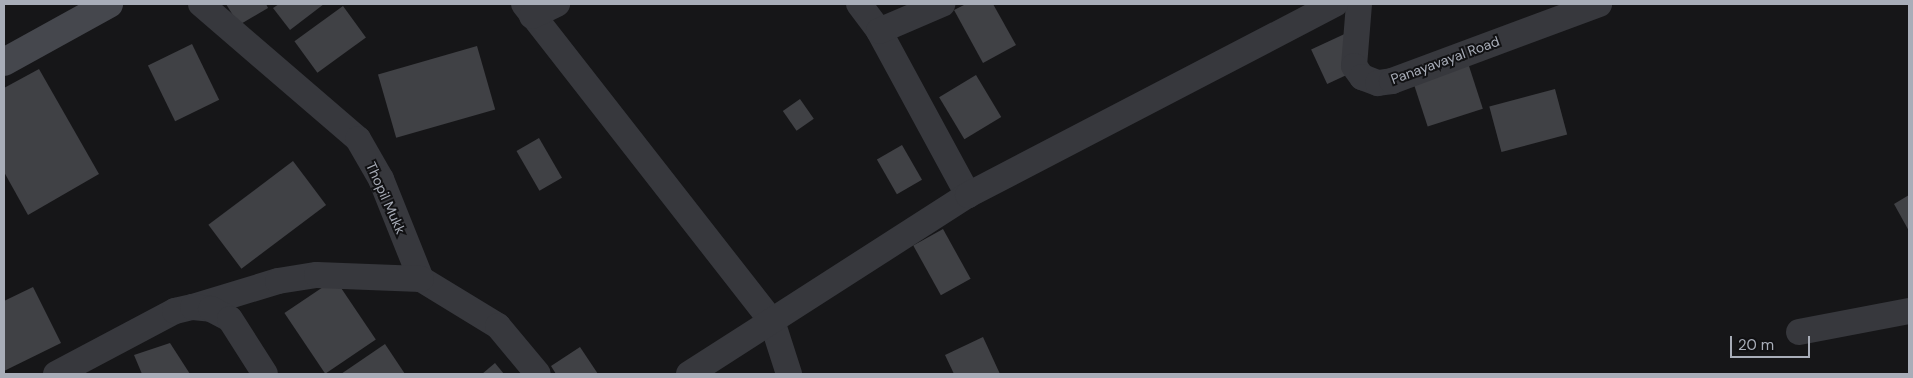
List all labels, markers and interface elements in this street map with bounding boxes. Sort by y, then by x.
street label: Panayavayal Road [1388,33,1502,87]
street label: Thopil Mukk [363,159,409,237]
scale bar [1733,326,1813,358]
text: 20 m [1738,335,1774,355]

